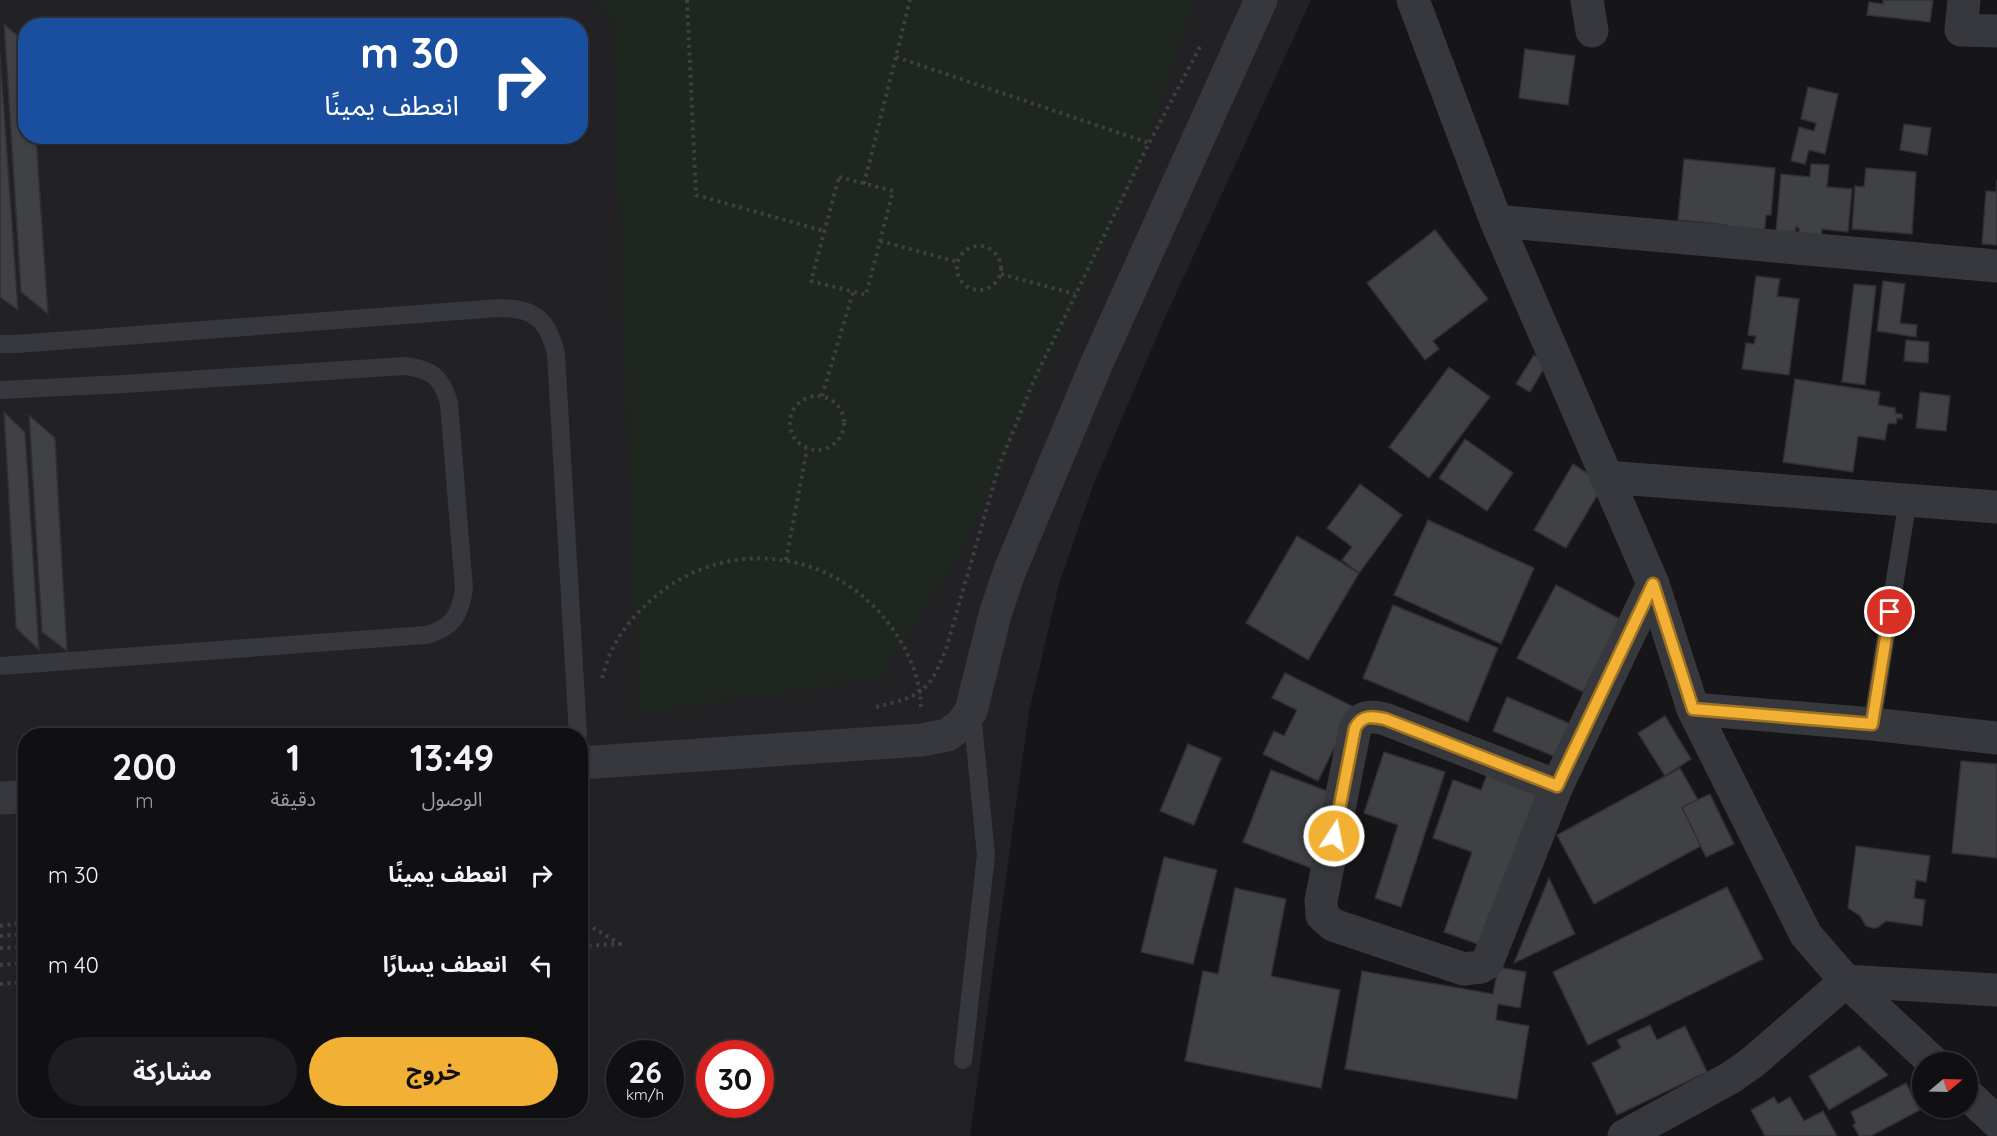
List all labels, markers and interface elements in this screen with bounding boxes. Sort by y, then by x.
text: 30 m [360,26,459,79]
icon: right [480,42,558,120]
text: انعطف يمينًا [324,88,459,122]
pin [1864,586,1915,637]
icon: arrive [1873,595,1906,628]
text: 1 [286,735,300,780]
text: 13:49 [410,735,494,780]
text: 200 [112,744,177,789]
text: دقيقة [271,786,316,811]
text: الوصول [422,786,482,811]
text: m [135,788,153,813]
position arrow [1302,804,1366,868]
icon: right [525,859,558,892]
text: انعطف يمينًا [388,860,507,888]
text: 30 m [48,861,99,889]
icon: left [525,949,558,982]
text: انعطف يسارًا [383,950,507,978]
text: 40 m [48,951,99,979]
button: مشاركة [48,1037,297,1106]
button: خروج [309,1037,558,1106]
speed limit sign: 30 [696,1040,774,1118]
north arrow [1912,1052,1978,1118]
map controls [1912,1052,1978,1118]
text: 26 [628,1053,662,1091]
text: km/h [626,1085,664,1104]

